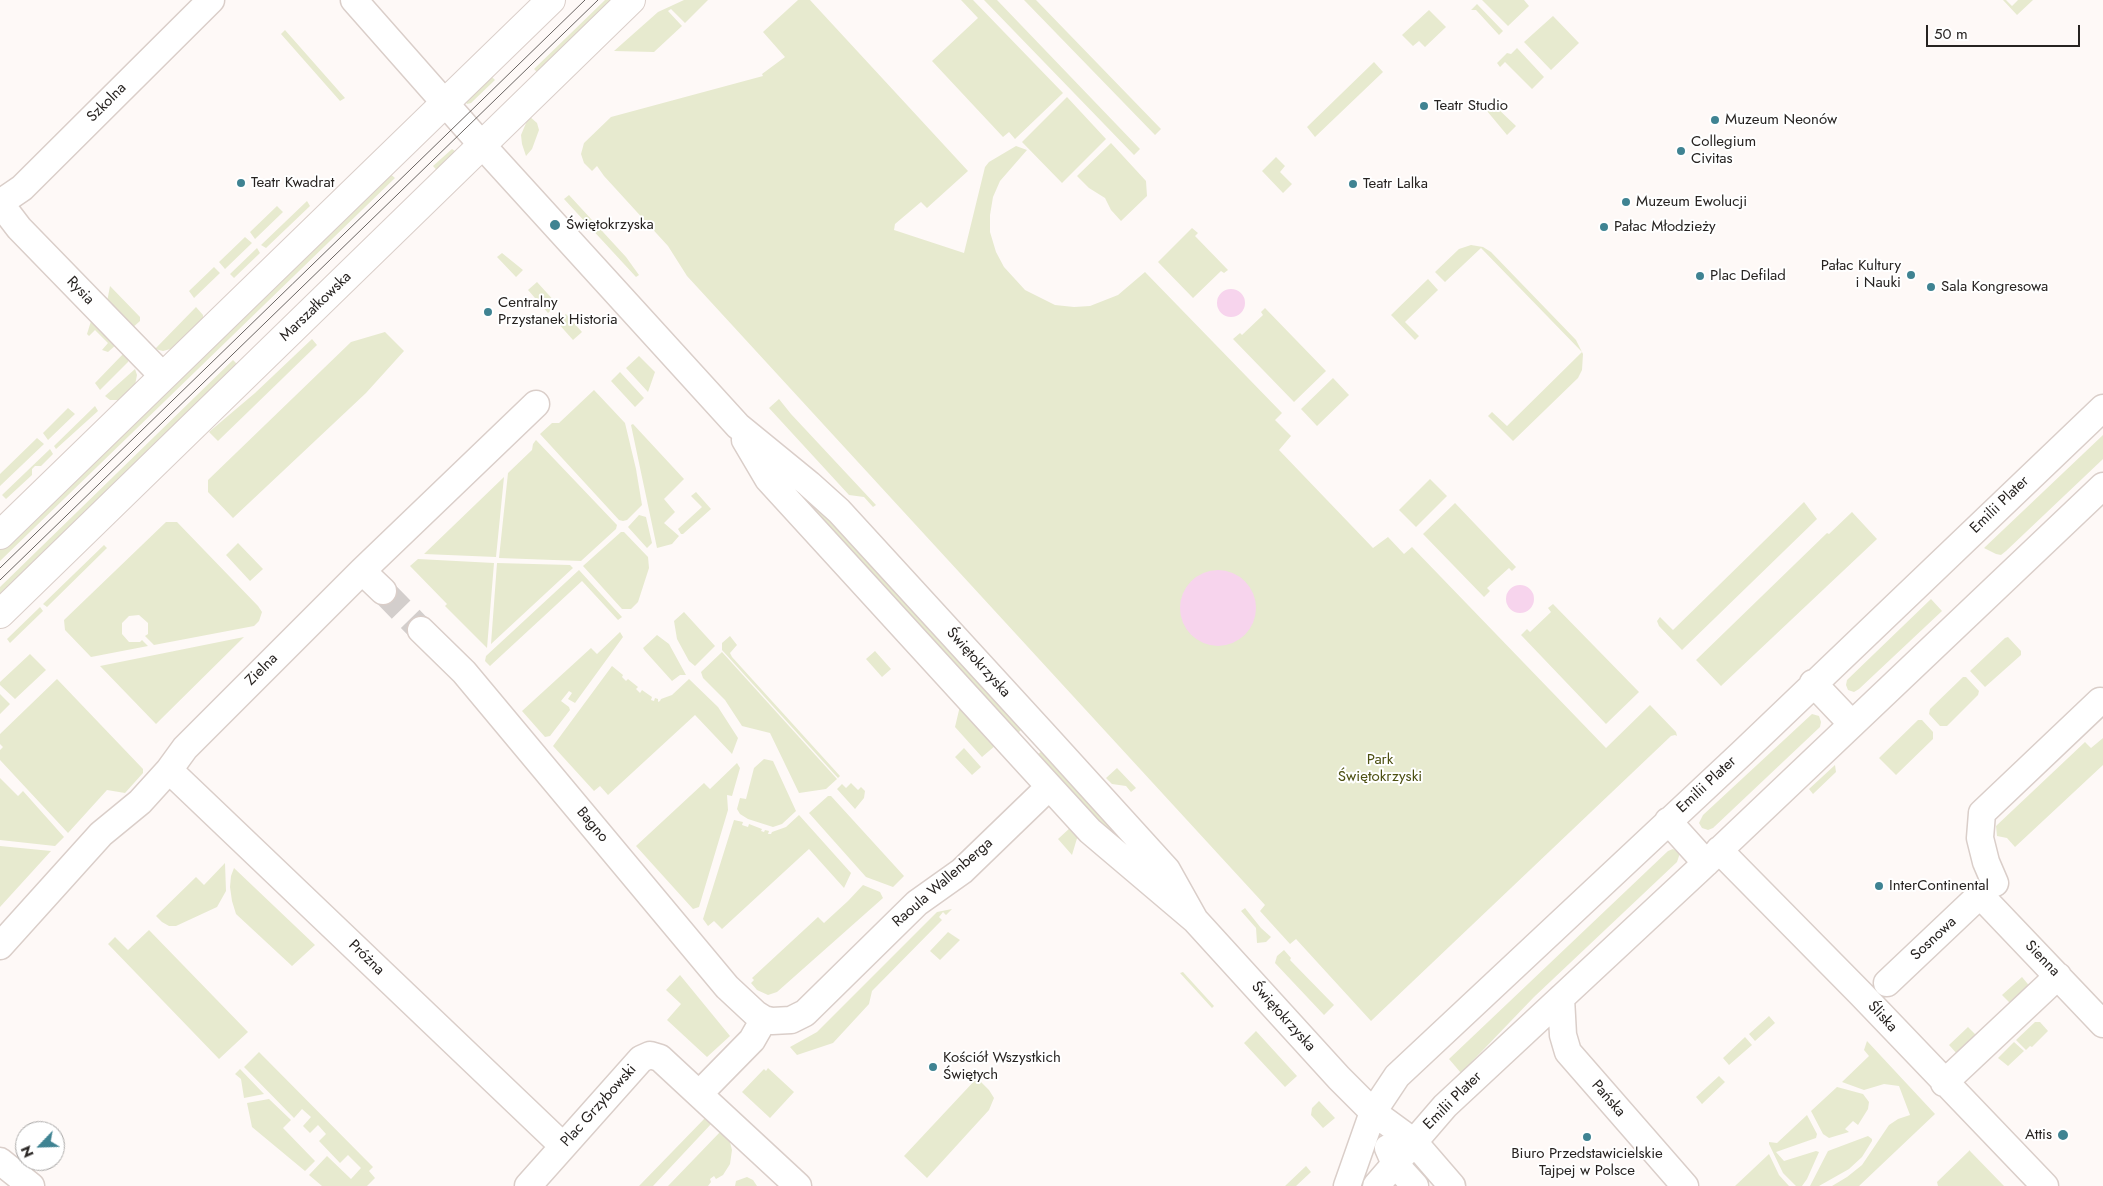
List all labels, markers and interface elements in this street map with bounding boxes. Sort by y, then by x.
scale bar [1928,15,2082,47]
text: 50 m [1934,23,1968,45]
street label: Szkolna [84,80,130,126]
place label: Teatr Studio [1434,97,1508,115]
marker: Teatr Studio [1418,100,1430,112]
place label: Muzeum Neonów [1725,111,1837,129]
marker: Muzeum Neonów [1709,114,1721,126]
place label: Collegium Civitas [1691,133,1756,168]
marker: Collegium Civitas [1675,145,1687,157]
place label: Teatr Kwadrat [251,174,334,192]
place label: Teatr Lalka [1363,175,1428,193]
marker: Teatr Kwadrat [235,177,247,189]
marker: Teatr Lalka [1347,178,1359,190]
place label: Muzeum Ewolucji [1636,193,1747,211]
marker: Muzeum Ewolucji [1620,196,1632,208]
place label: Świętokrzyska [566,216,654,234]
marker: Świętokrzyska [548,218,562,232]
place label: Pałac Młodzieży [1614,218,1716,236]
marker: Pałac Młodzieży [1598,221,1610,233]
place label: Pałac Kultury i Nauki [1821,257,1901,292]
place label: Plac Defilad [1710,267,1786,285]
street label: Marszałkowska [276,268,356,346]
marker: Pałac Kultury i Nauki [1905,269,1917,281]
marker: Plac Defilad [1694,270,1706,282]
street label: Rysia [62,273,98,309]
place label: Sala Kongresowa [1941,278,2048,296]
marker: Sala Kongresowa [1925,281,1937,293]
place label: Centralny Przystanek Historia [498,294,618,329]
marker: Centralny Przystanek Historia [482,306,494,318]
street label: Emilii Plater [1967,472,2033,538]
street label: Świętokrzyska [942,624,1014,702]
street label: Zielna [242,650,282,690]
park label: Park Świętokrzyski [1338,751,1422,786]
street label: Emilii Plater [1673,753,1741,817]
street label: Bagno [572,804,612,846]
street label: Raoula Wallenberga [889,835,997,931]
place label: InterContinental [1889,877,1989,895]
marker: InterContinental [1873,880,1885,892]
street label: Sosnowa [1907,913,1961,965]
street label: Próżna [344,937,388,979]
street label: Sienna [2021,937,2063,981]
street label: Świętokrzyska [1247,978,1319,1056]
street label: Śliska [1863,998,1901,1036]
place label: Kościół Wszystkich Świętych [943,1049,1061,1084]
street label: Plac Grzybowski [557,1061,641,1151]
marker: Kościół Wszystkich Świętych [927,1061,939,1073]
street label: Emilii Plater [1420,1068,1486,1134]
street label: Pańska [1587,1077,1629,1121]
north arrow [15,1121,65,1171]
place label: Attis [2025,1126,2052,1144]
marker: Attis [2056,1128,2070,1142]
marker: Biuro Przedstawicielskie Tajpej w Polsce [1581,1131,1593,1143]
text: N [16,1143,39,1161]
place label: Biuro Przedstawicielskie Tajpej w Polsce [1511,1145,1663,1180]

